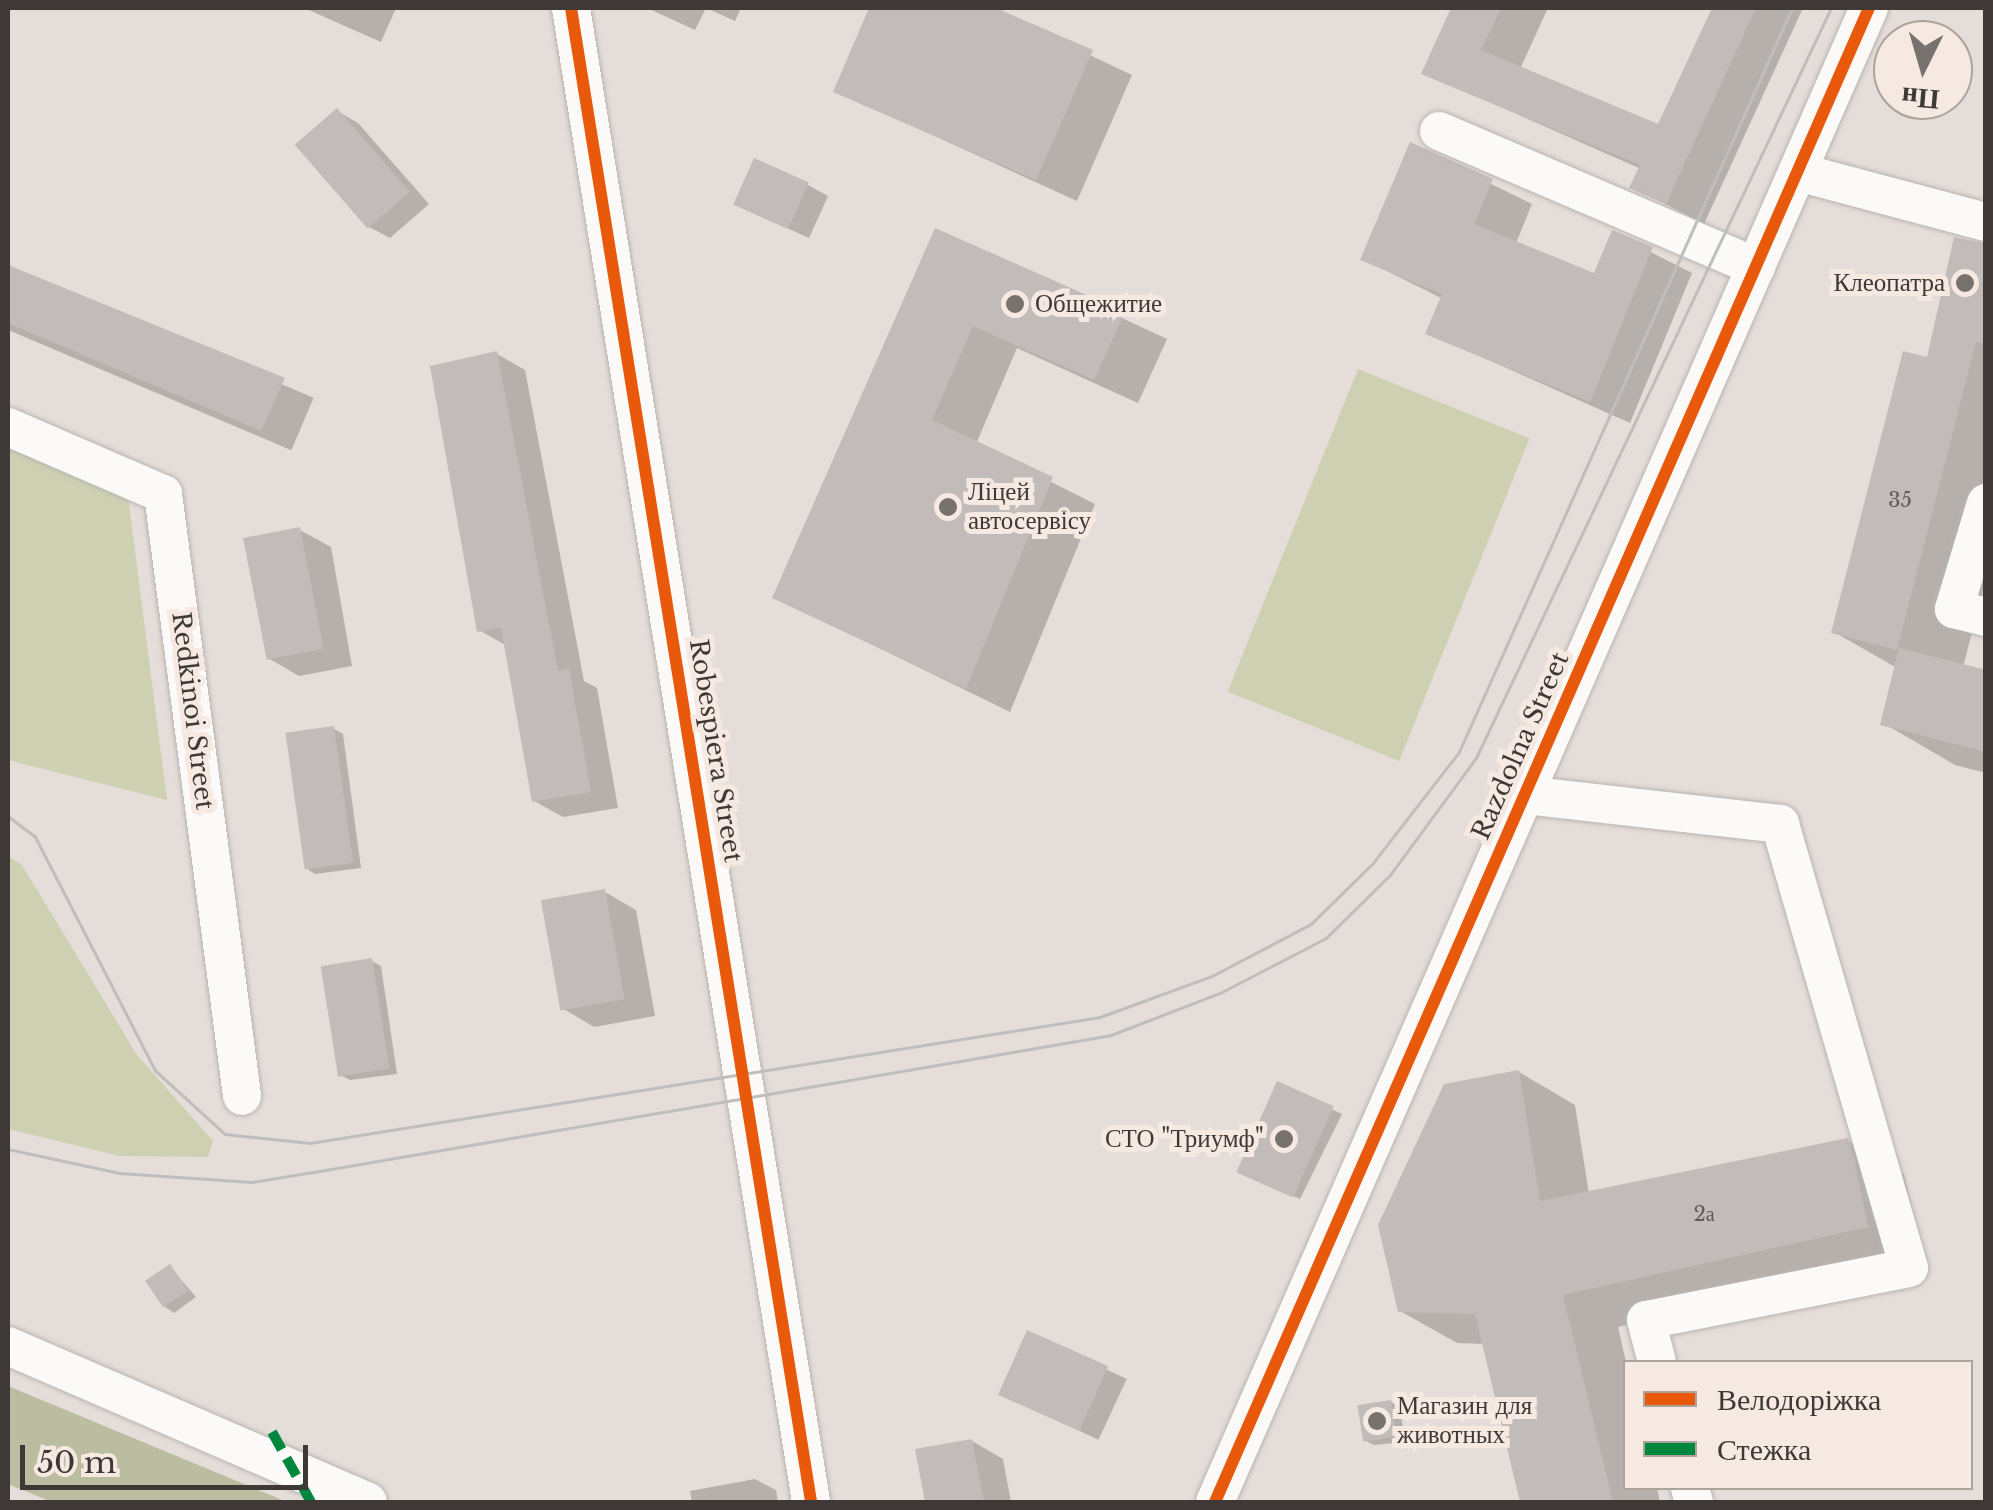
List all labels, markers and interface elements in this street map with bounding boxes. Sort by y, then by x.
north arrow [1873,20,1973,120]
text: Пн [1900,79,1941,117]
place label: Клеопатра [1834,268,1945,298]
marker: Клеопатра [1954,272,1976,294]
place label: Общежитие [1035,289,1162,319]
marker: Общежитие [1004,293,1026,315]
place label: Ліцей автосервісу [968,478,1091,537]
house number: 35 [1888,488,1912,512]
marker: Ліцей автосервісу [937,496,959,518]
street label: Redkinoi Street [165,610,219,812]
street label: Robespiera Street [683,637,747,865]
street label: Razdolna Street [1466,648,1576,844]
place label: СТО "Триумф" [1104,1124,1264,1154]
marker: СТО "Триумф" [1273,1128,1295,1150]
house number: 2а [1693,1202,1715,1226]
legend [1623,1360,1973,1490]
text: Велодоріжка [1717,1381,1881,1418]
place label: Магазин для животных [1397,1392,1532,1451]
marker: Магазин для животных [1366,1410,1388,1432]
scale bar [25,1425,312,1487]
text: Стежка [1717,1431,1811,1468]
text: 50 m [37,1444,116,1481]

